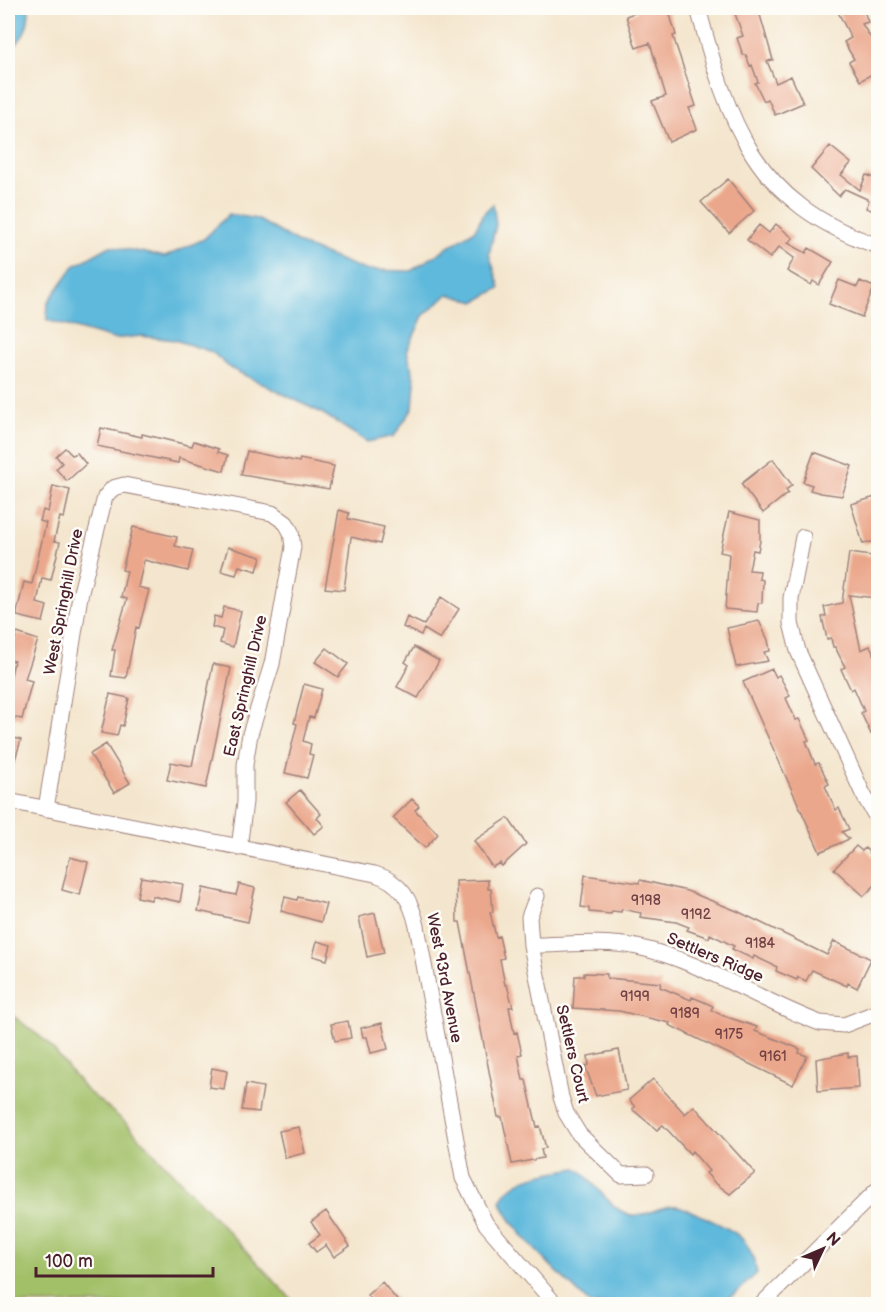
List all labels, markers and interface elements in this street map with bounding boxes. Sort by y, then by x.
street label: West Springhill Drive [41,527,88,677]
street label: East Springhill Drive [220,613,272,759]
house number: 9198 [631,892,661,909]
house number: 9192 [681,906,712,923]
street label: West 93rd Avenue [422,911,466,1045]
street label: Settlers Ridge [664,929,767,987]
house number: 9184 [745,935,776,952]
house number: 9199 [620,988,650,1005]
street label: Settlers Court [551,1003,593,1105]
house number: 9189 [670,1005,700,1022]
house number: 9175 [715,1026,743,1043]
house number: 9161 [759,1048,787,1065]
north arrow [793,1219,853,1279]
text: N [822,1229,844,1251]
scale bar [36,1240,213,1278]
text: 100 m [45,1251,93,1272]

